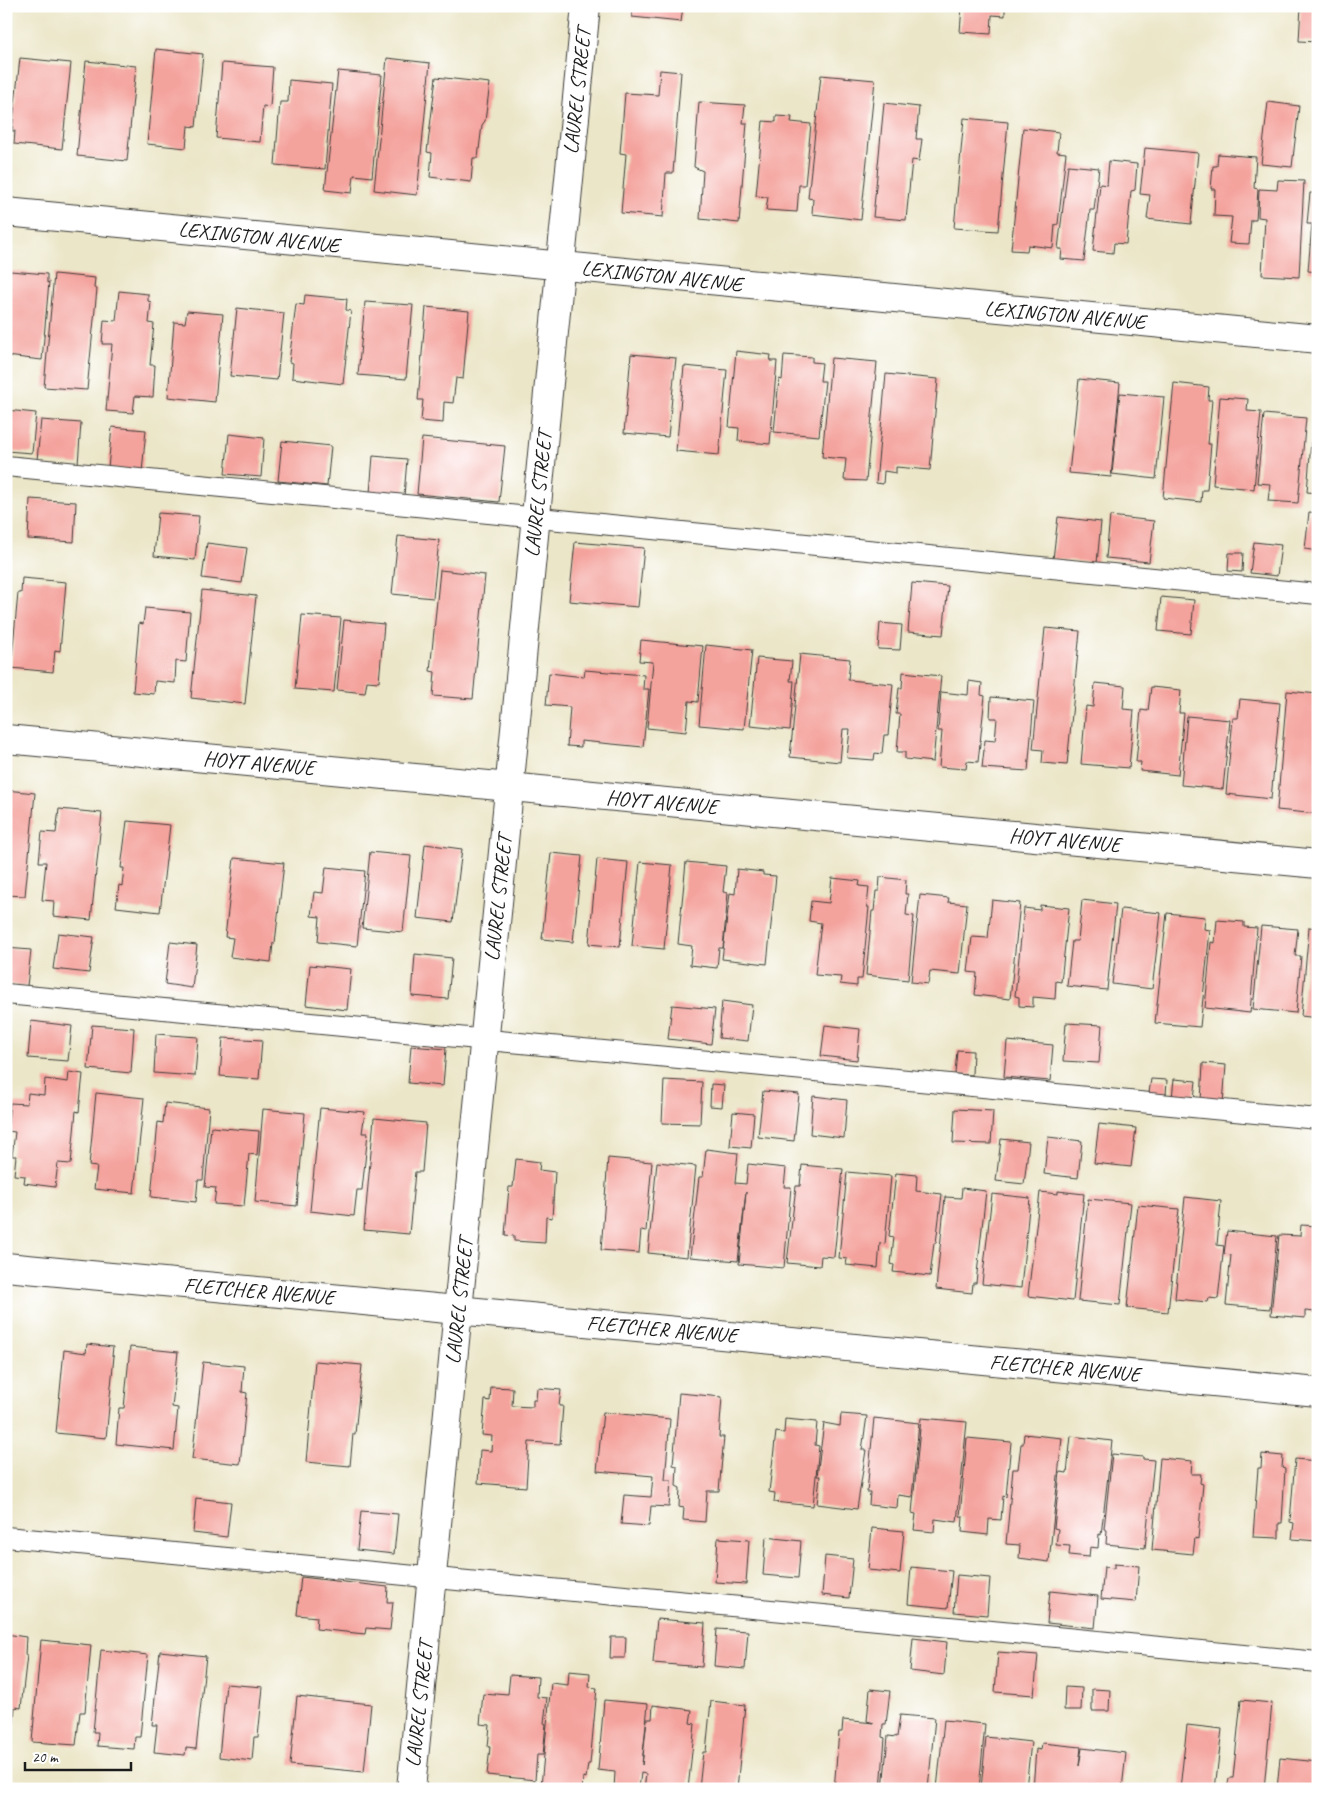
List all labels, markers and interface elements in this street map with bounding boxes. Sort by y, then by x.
street label: LAUREL STREET [557,22,597,155]
street label: LEXINGTON AVENUE [177,216,344,259]
street label: LEXINGTON AVENUE [580,255,747,298]
street label: LEXINGTON AVENUE [983,295,1149,335]
street label: LAUREL STREET [518,425,558,558]
street label: HOYT AVENUE [202,745,318,781]
street label: HOYT AVENUE [605,784,721,820]
street label: HOYT AVENUE [1008,822,1124,858]
street label: LAUREL STREET [478,829,518,962]
street label: LAUREL STREET [439,1232,479,1365]
street label: FLETCHER AVENUE [183,1271,338,1311]
street label: FLETCHER AVENUE [586,1309,741,1349]
street label: FLETCHER AVENUE [989,1348,1144,1388]
street label: LAUREL STREET [399,1635,439,1768]
scale bar [25,1740,131,1772]
text: 20 m [32,1748,59,1767]

